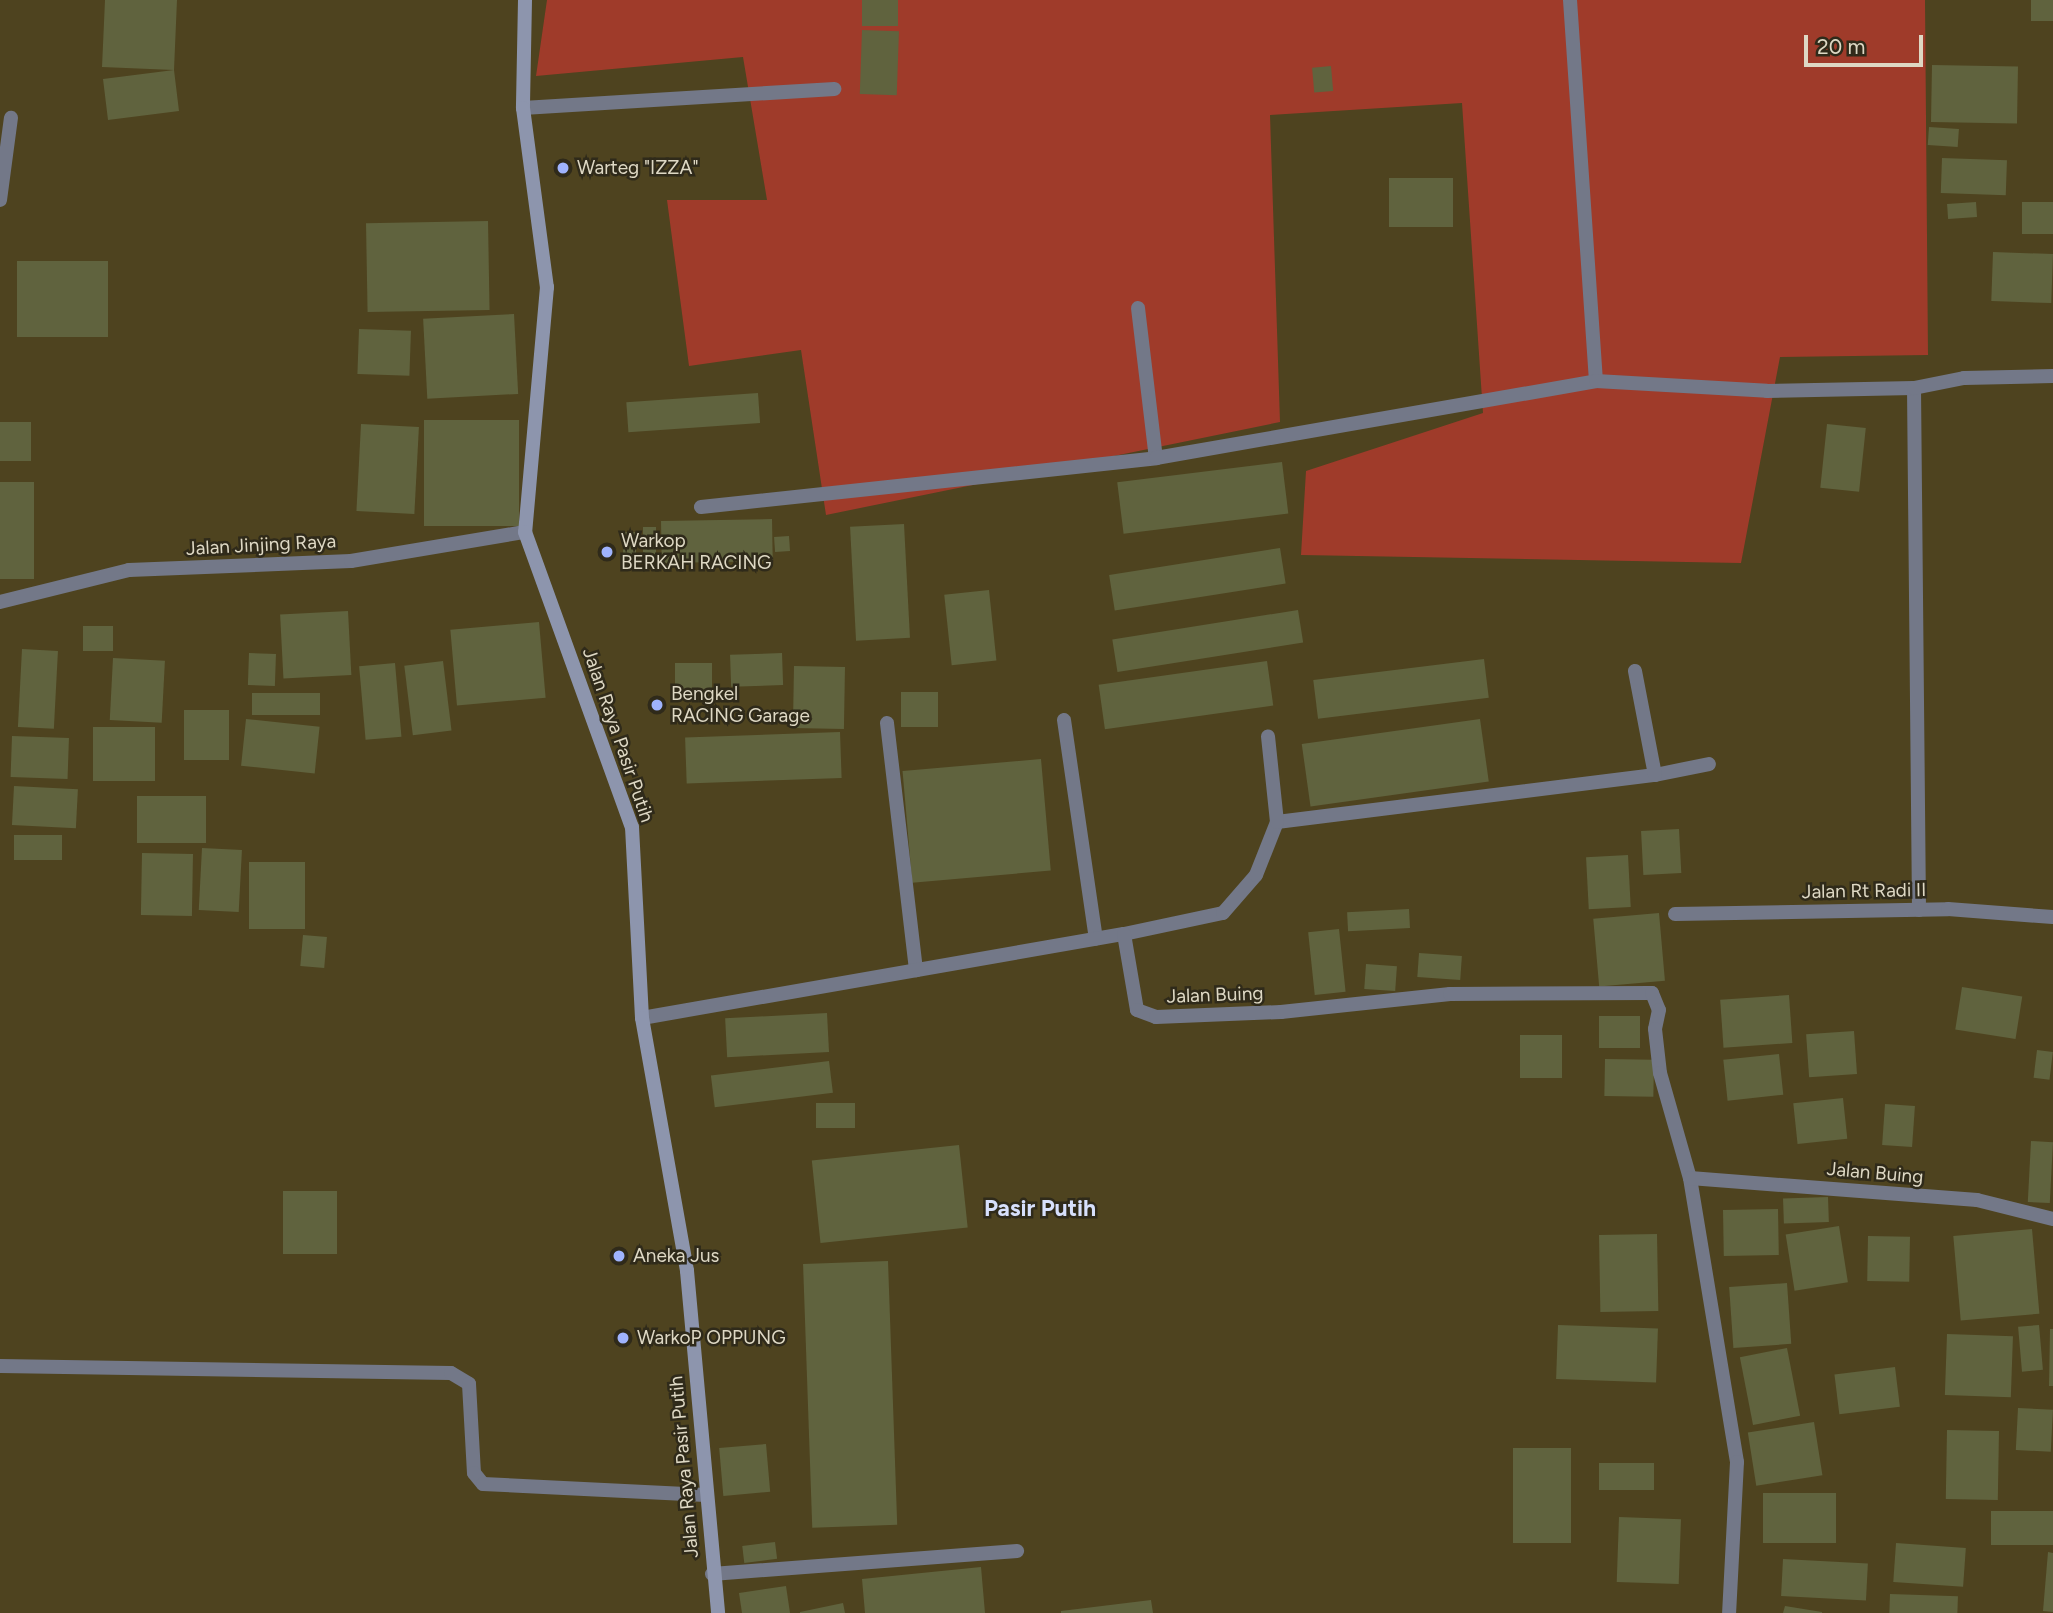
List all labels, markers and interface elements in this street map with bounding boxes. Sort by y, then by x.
scale bar [1808,21,1927,65]
text: 20 m [1817,34,1865,59]
place label: Warteg "IZZA" [577,157,698,179]
marker: Warteg "IZZA" [555,160,571,176]
street label: Jalan Jinjing Raya [185,530,337,560]
place label: Warkop BERKAH RACING [621,530,772,574]
marker: Warkop BERKAH RACING [599,544,615,560]
street label: Jalan Raya Pasir Putih [577,645,659,825]
place label: Bengkel RACING Garage [671,683,810,727]
marker: Bengkel RACING Garage [649,697,665,713]
street label: Jalan Rt Radi II [1802,879,1926,903]
street label: Jalan Buing [1166,982,1264,1008]
street label: Jalan Buing [1826,1157,1924,1189]
district label: Pasir Putih [984,1194,1096,1222]
place label: Aneka Jus [633,1245,719,1267]
marker: Aneka Jus [611,1248,627,1264]
place label: WarkoP OPPUNG [637,1327,786,1349]
marker: WarkoP OPPUNG [615,1330,631,1346]
street label: Jalan Raya Pasir Putih [665,1375,703,1559]

